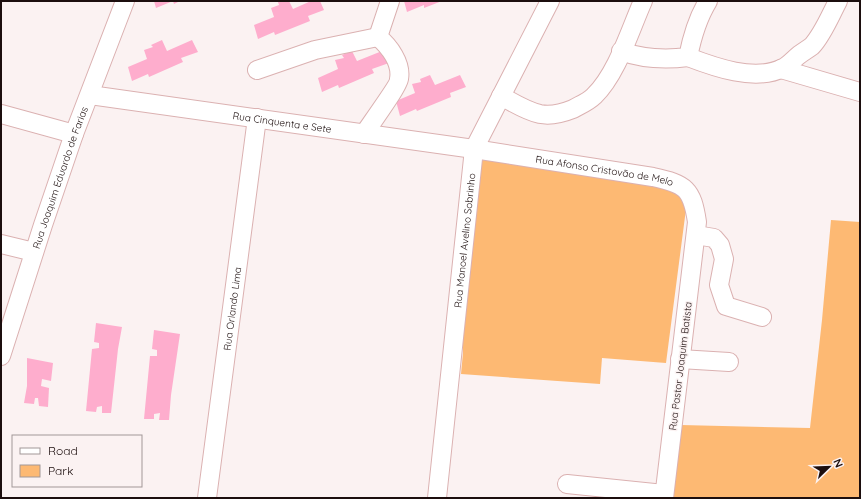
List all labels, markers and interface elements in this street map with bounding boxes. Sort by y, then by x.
street label: Rua Joaquim Eduardo de Farias [30,104,91,250]
street label: Rua Cinquenta e Sete [232,109,333,136]
street label: Rua Afonso Cristovão de Melo [535,153,675,189]
street label: Rua Manoel Avelino Sobrinho [451,173,478,308]
street label: Rua Orlando Lima [220,266,244,351]
street label: Rua Pastor Joaquim Batista [666,301,695,431]
legend [12,435,142,487]
text: Road [48,443,78,458]
north arrow [809,447,849,487]
text: N [830,457,846,470]
text: Park [48,463,73,478]

